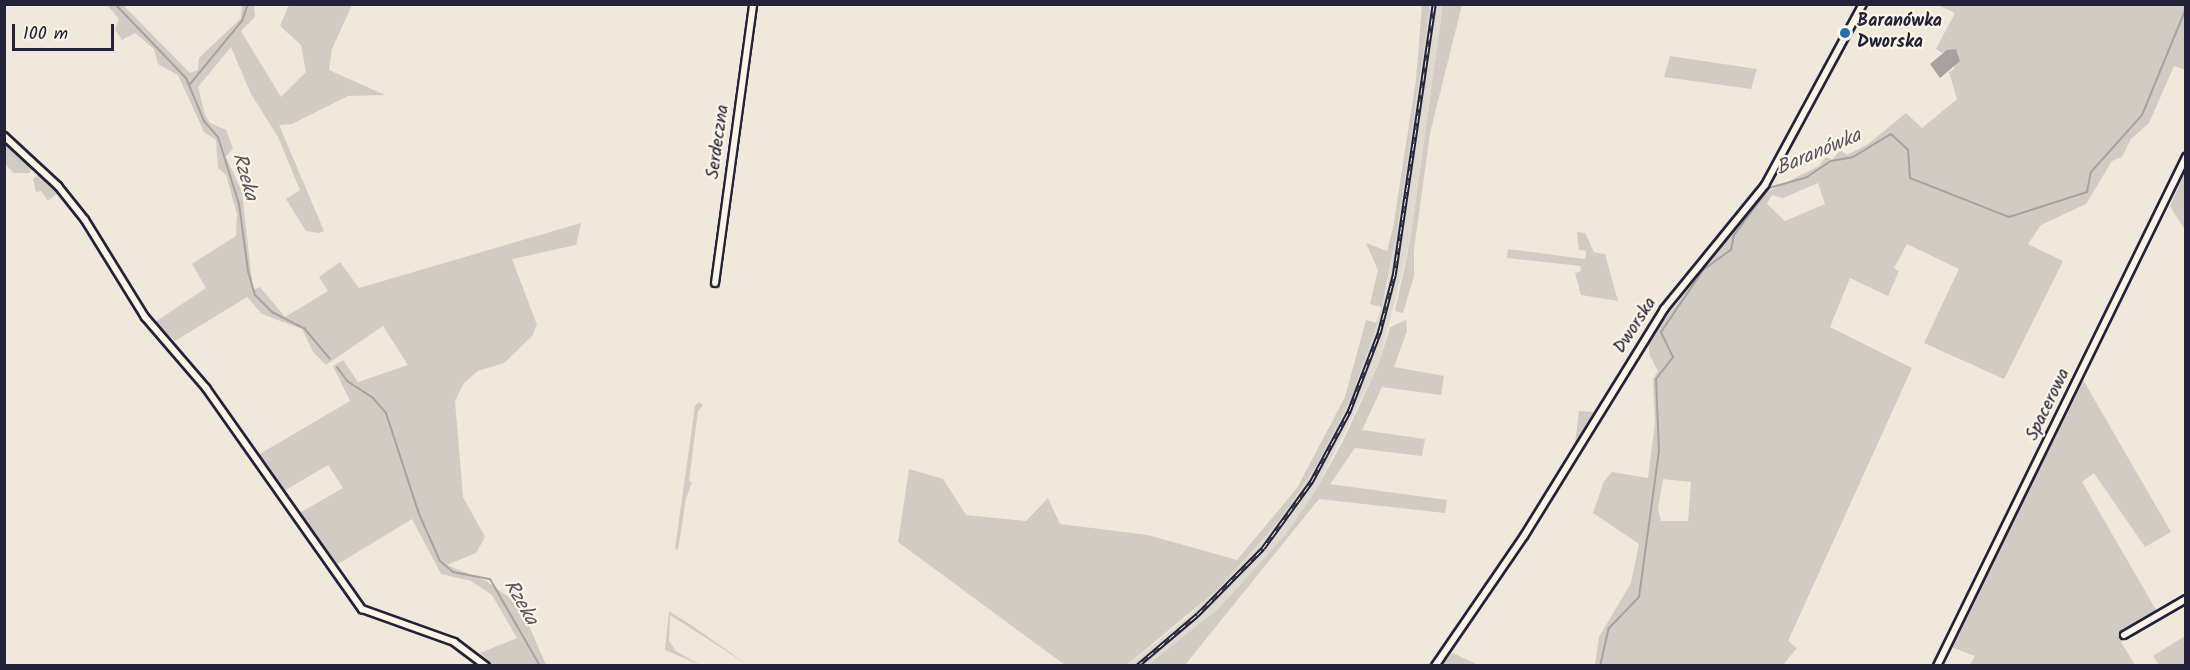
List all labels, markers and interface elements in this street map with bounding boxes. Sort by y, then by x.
scale bar [15,12,117,50]
place label: Baranówka Dworska [1857,12,1942,54]
text: 100 m [23,20,68,49]
marker: Baranówka Dworska [1838,26,1852,40]
street label: Serdeczna [703,104,735,180]
water label: Baranówka [1773,124,1865,182]
water label: Rzeka [226,151,262,203]
street label: Dworska [1610,294,1662,358]
street label: Spacerowa [2022,365,2076,445]
water label: Rzeka [498,576,542,630]

